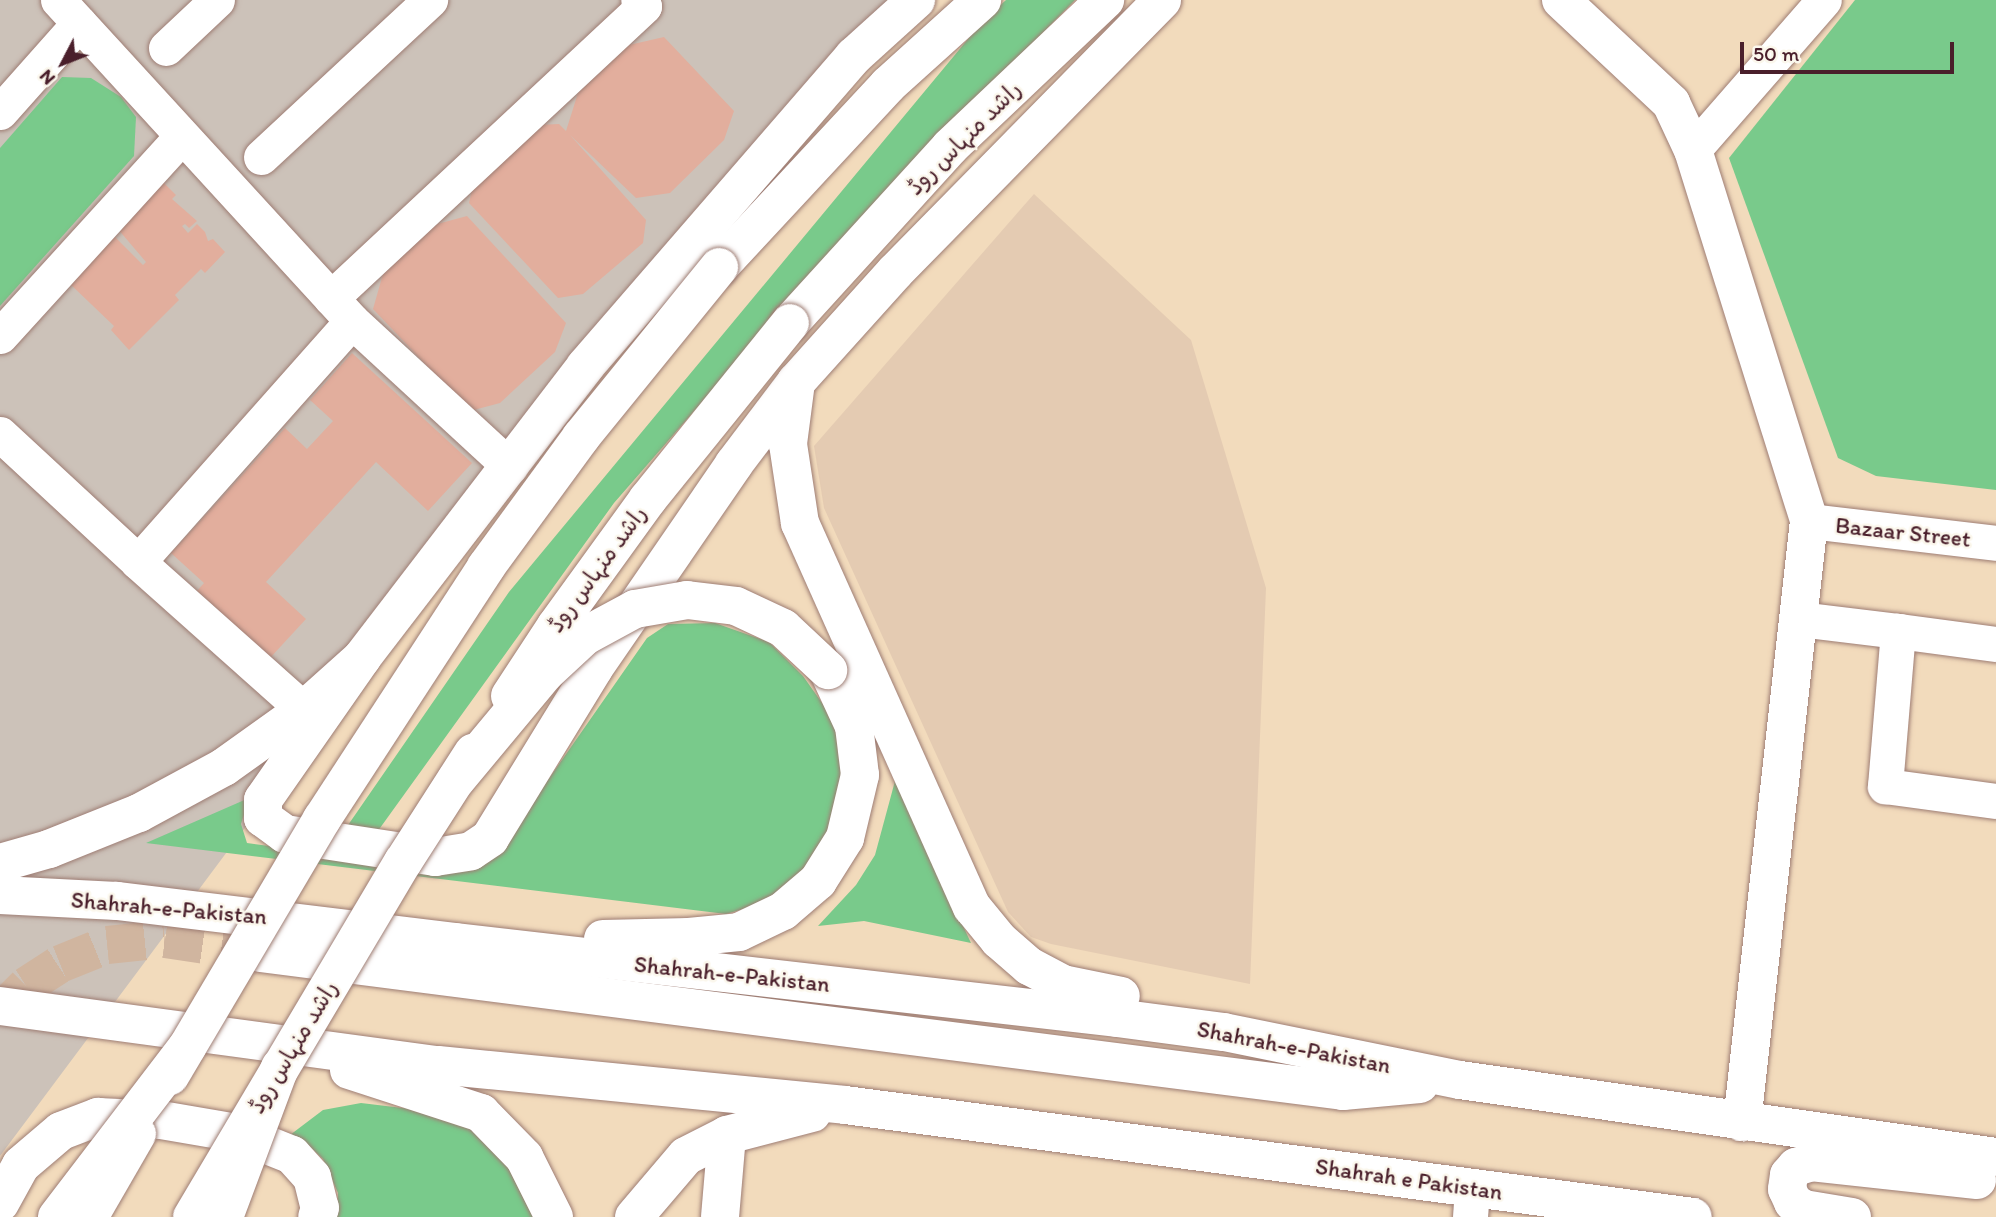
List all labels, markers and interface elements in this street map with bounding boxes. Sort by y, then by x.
north arrow [28,28,98,98]
scale bar [1744,28,1958,72]
text: 50 m [1753,41,1799,66]
text: N [34,65,60,90]
street label: راشد منہاس روڈ [901,75,1027,201]
street label: راشد منہاس روڈ [542,500,652,638]
street label: Bazaar Street [1834,511,1972,553]
street label: Shahrah-e-Pakistan [70,886,268,930]
street label: Shahrah-e-Pakistan [633,950,831,998]
street label: راشد منہاس روڈ [243,976,343,1118]
street label: Shahrah-e-Pakistan [1195,1015,1393,1079]
street label: Shahrah e Pakistan [1313,1152,1505,1206]

